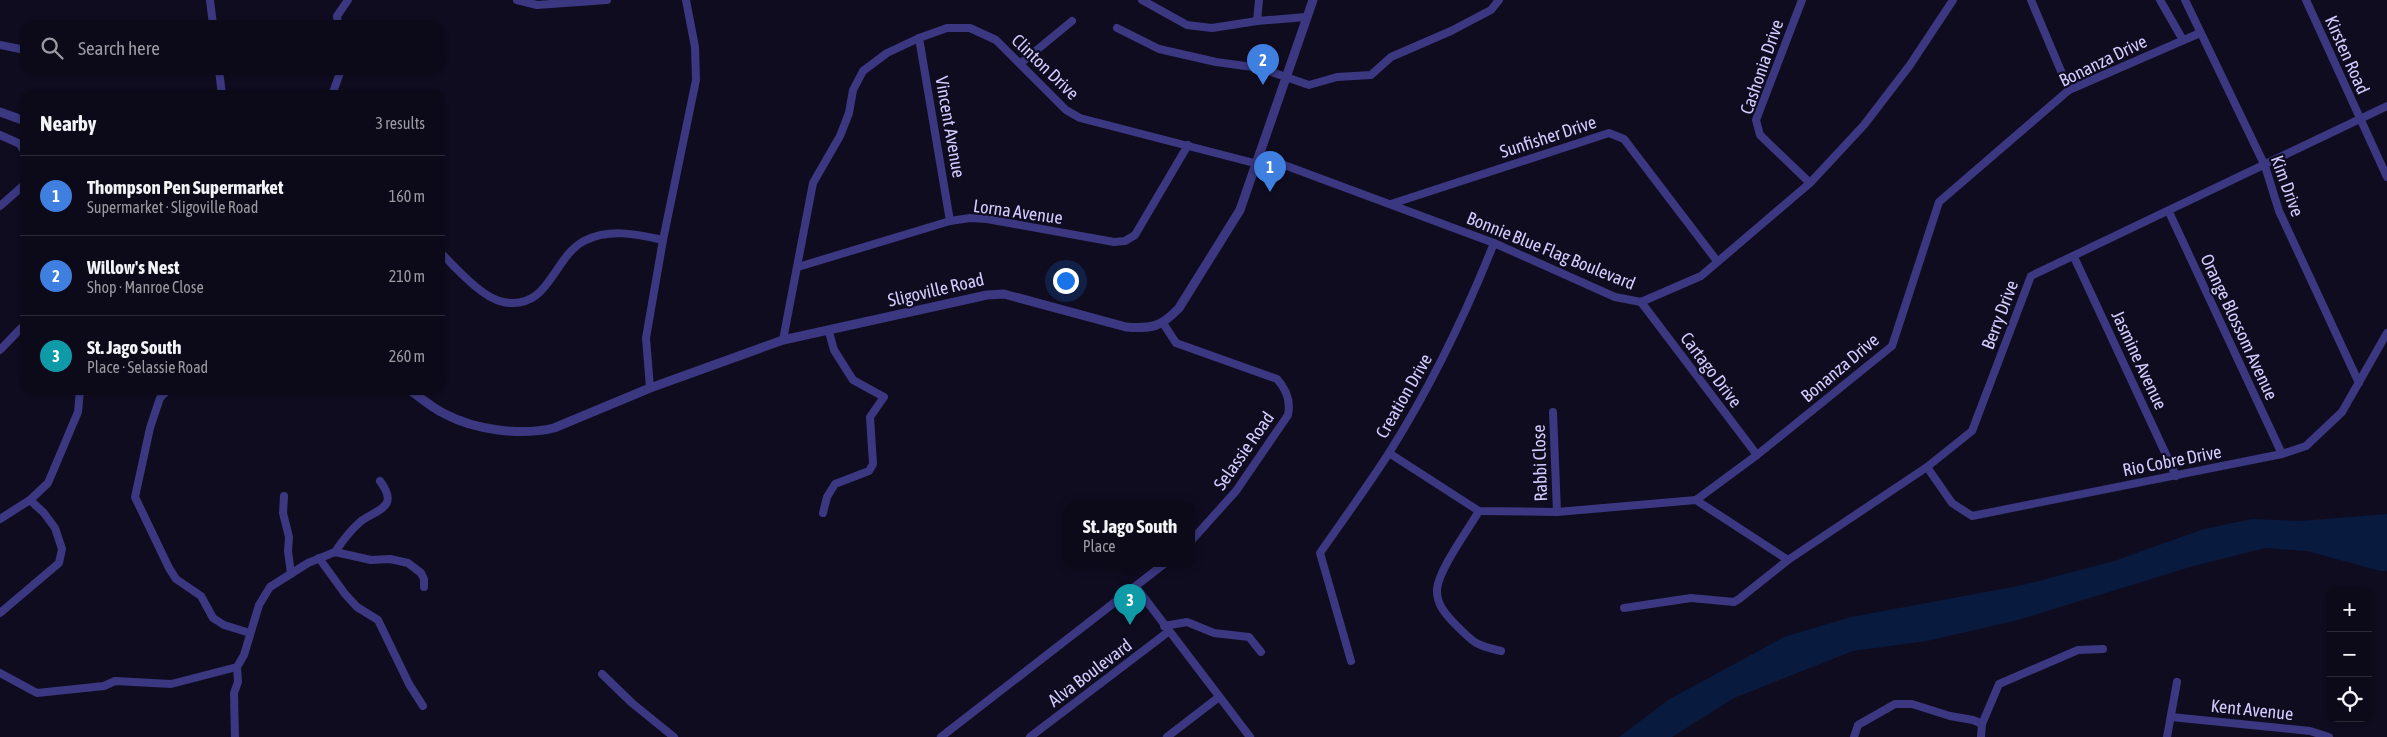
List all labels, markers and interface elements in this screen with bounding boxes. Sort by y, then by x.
street label: Kirsten Road [2321,12,2374,97]
street label: Cashonia Drive [1736,17,1788,117]
search box [20,20,445,75]
street label: Clinton Drive [1007,29,1083,104]
street label: Bonanza Drive [2055,30,2150,91]
icon: search [38,34,66,62]
text: Search here [78,37,160,59]
pin: 2 [1247,44,1279,85]
street label: Vincent Avenue [931,75,970,179]
text: Nearby [40,111,96,135]
street label: Sunfisher Drive [1497,111,1599,162]
text: 3 results [375,114,425,132]
pin: 1 [1254,151,1286,192]
street label: Kim Drive [2267,152,2308,219]
text: Thompson Pen Supermarket [87,176,283,198]
text: 1 [52,187,60,205]
text: 160 m [389,187,425,205]
street label: Lorna Avenue [972,195,1064,228]
text: Supermarket · Sligoville Road [87,198,258,216]
street label: Bonnie Blue Flag Boulevard [1464,207,1639,294]
street label: Orange Blossom Avenue [2196,250,2282,403]
text: Willow's Nest [87,256,180,278]
text: 2 [52,267,60,285]
text: 210 m [389,267,425,285]
street label: Sligoville Road [886,268,986,311]
your location [1053,268,1079,294]
street label: Berry Drive [1977,277,2022,352]
text: Shop · Manroe Close [87,278,204,296]
street label: Jasmine Avenue [2107,307,2172,413]
street label: Cartago Drive [1676,328,1746,411]
street label: Bonanza Drive [1797,329,1883,406]
text: St. Jago South [87,336,181,358]
text: 3 [52,347,60,365]
text: 260 m [389,347,425,365]
street label: Creation Drive [1371,350,1436,442]
text: Place · Selassie Road [87,358,208,376]
street label: Selassie Road [1209,408,1278,494]
street label: Rabbi Close [1528,424,1551,502]
street label: Rio Cobre Drive [2121,441,2223,480]
popup [1065,502,1195,567]
text: St. Jago South [1083,515,1177,537]
text: Place [1083,537,1115,555]
pin: 3 [1114,584,1146,625]
map controls [2327,587,2372,722]
button: + [2327,587,2372,632]
button: − [2327,632,2372,677]
street label: Alva Boulevard [1044,634,1136,711]
button: locate [2327,677,2372,722]
street label: Kent Avenue [2210,695,2294,724]

